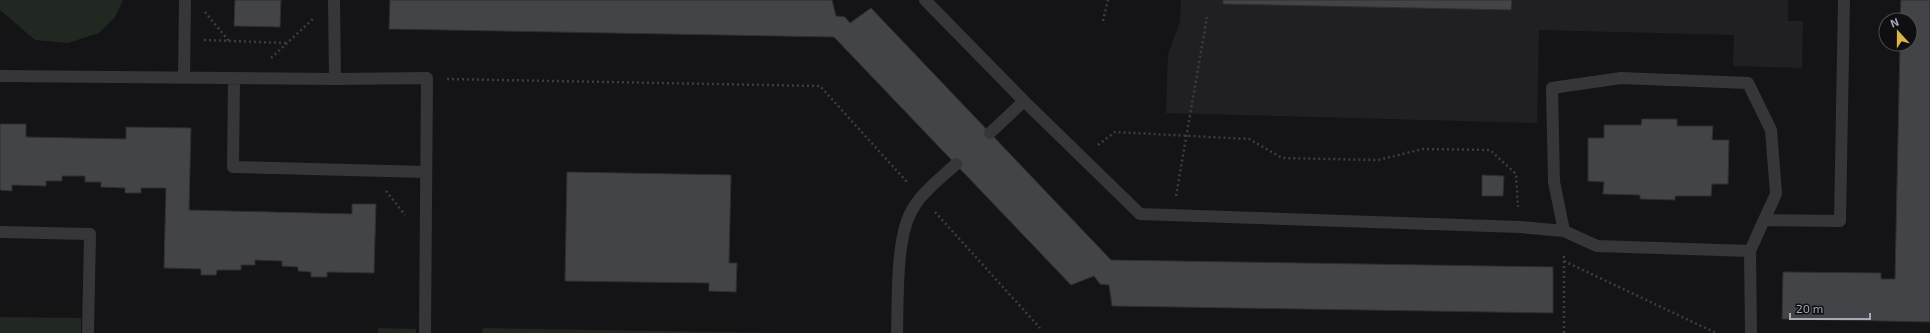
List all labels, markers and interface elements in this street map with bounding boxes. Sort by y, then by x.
north arrow [1878,12,1918,52]
text: N [1888,15,1900,30]
scale bar [1790,295,1870,321]
text: 20 m [1796,301,1823,315]

